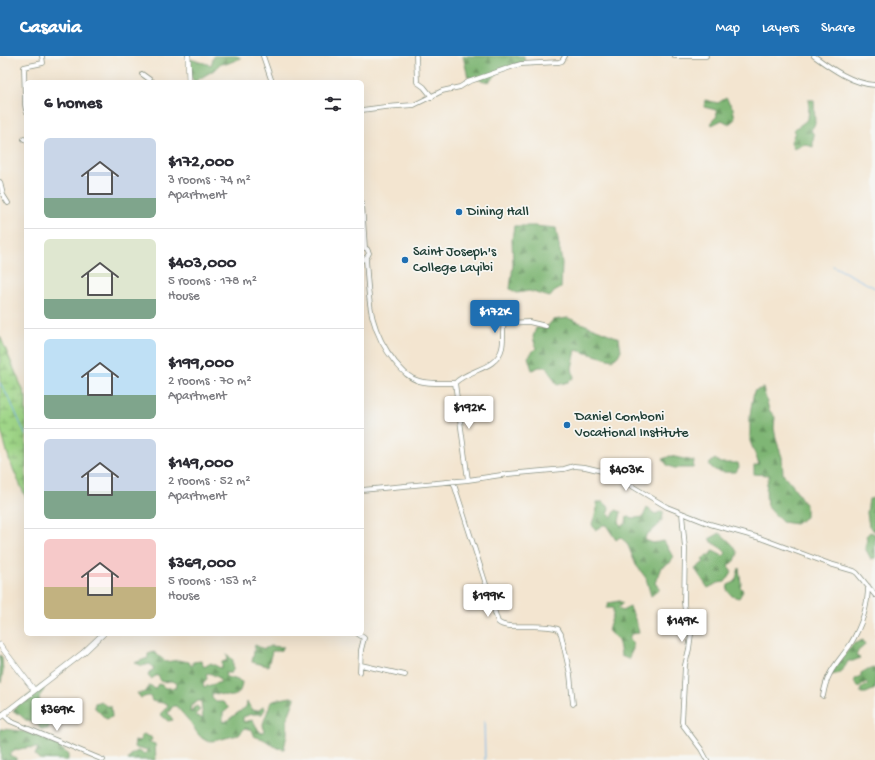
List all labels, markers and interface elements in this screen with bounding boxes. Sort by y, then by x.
text: Casavia [20,17,81,40]
text: Map [716,20,740,37]
text: Layers [762,20,799,37]
text: Share [821,20,855,37]
icon: filters [322,93,344,115]
text: 6 homes [44,94,102,114]
text: $172,000 [168,153,234,173]
icon: home [76,154,124,202]
text: 3 rooms · 74 m² [168,173,251,188]
text: Apartment [168,188,227,203]
place label: Dining Hall [466,204,529,221]
marker: Dining Hall [454,207,464,217]
place label: Saint Joseph's College Layibi [413,244,497,277]
text: $403,000 [168,254,236,274]
icon: home [76,255,124,303]
marker: Saint Joseph's College Layibi [400,255,410,265]
text: 5 rooms · 178 m² [168,274,257,289]
text: House [168,289,200,304]
pin: $172K [467,300,523,334]
text: $172K [479,305,511,320]
text: $199,000 [168,354,234,374]
icon: home [76,355,124,403]
text: 2 rooms · 70 m² [168,374,251,389]
text: Apartment [168,389,227,404]
pin: $192K [441,396,497,430]
text: $192K [453,401,485,416]
place label: Daniel Comboni Vocational Institute [574,409,689,442]
marker: Daniel Comboni Vocational Institute [562,420,572,430]
text: $149,000 [168,454,233,474]
icon: home [76,455,124,503]
pin: $403K [598,458,654,492]
text: $403K [609,463,643,478]
text: 2 rooms · 52 m² [168,474,250,489]
text: Apartment [168,489,227,504]
text: $369,000 [168,554,236,574]
icon: home [76,555,124,603]
text: 5 rooms · 153 m² [168,574,257,589]
pin: $199K [460,584,516,618]
text: House [168,589,200,604]
text: $199K [472,589,504,604]
pin: $149K [654,609,710,643]
text: $149K [667,614,697,629]
pin: $369K [29,698,85,732]
text: $369K [41,703,73,718]

